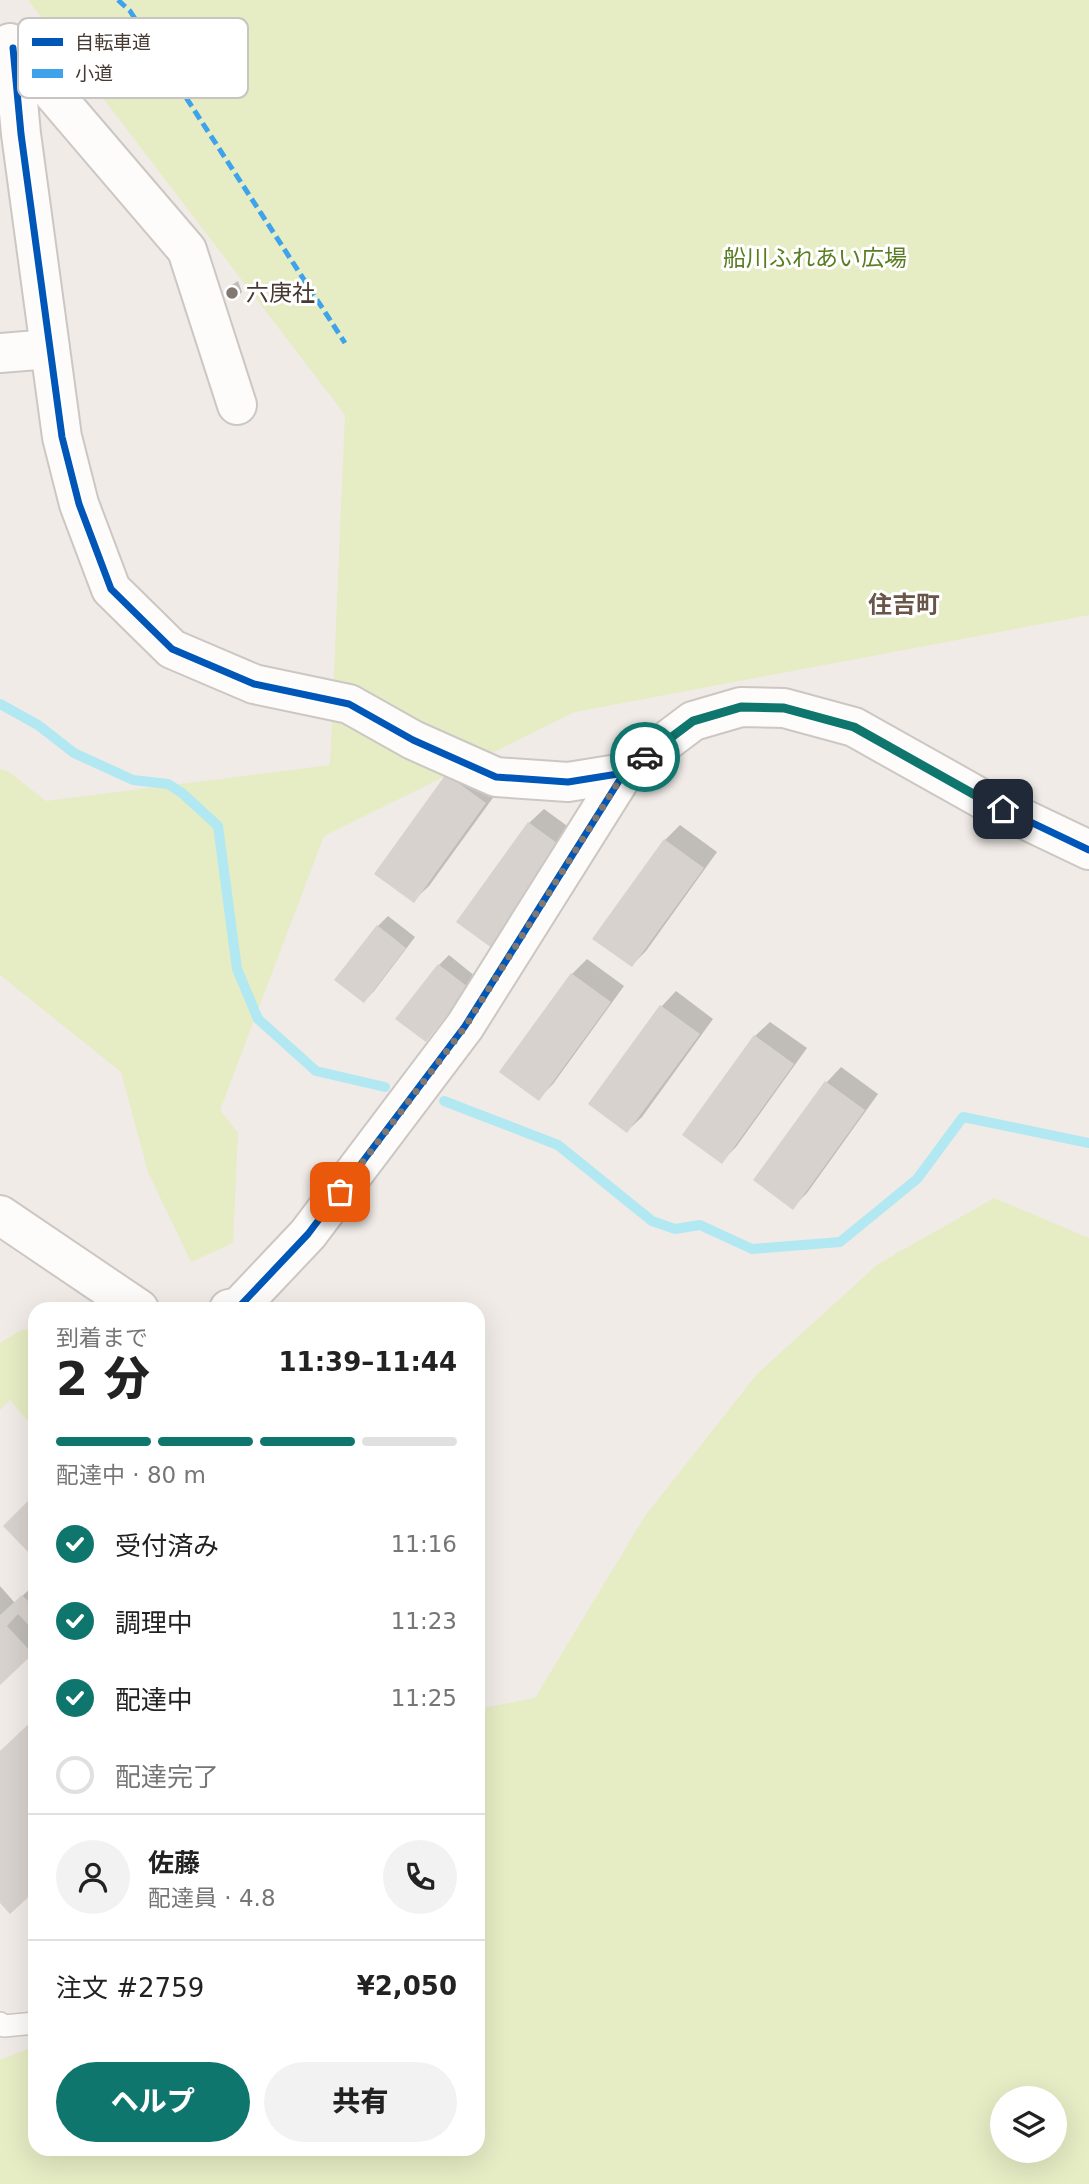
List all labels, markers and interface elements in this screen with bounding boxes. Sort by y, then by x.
legend [18,18,248,98]
text: 自転車道 [75,31,151,53]
text: 小道 [75,62,113,84]
park label: 船川ふれあい広場 [723,245,907,271]
place label: 六庚社 [246,280,315,306]
marker: 六庚社 [224,285,240,301]
district label: 住吉町 [868,591,940,619]
courier [610,722,680,792]
icon: car [626,738,664,776]
pin [973,779,1033,839]
icon: home [984,790,1022,828]
pin [310,1162,370,1222]
icon: bag [321,1173,359,1211]
text: 到着まで [56,1325,148,1351]
text: 11:39–11:44 [278,1347,457,1377]
text: 2 分 [56,1352,150,1406]
text: 配達中 · 80 m [56,1462,206,1488]
icon: check [56,1525,94,1563]
text: 受付済み [115,1531,219,1561]
text: 11:16 [391,1531,457,1557]
icon: check [56,1602,94,1640]
text: 調理中 [115,1608,193,1638]
text: 11:23 [391,1608,457,1634]
icon: check [56,1679,94,1717]
text: 配達中 [115,1685,193,1715]
text: 11:25 [391,1685,457,1711]
text: 配達完了 [115,1762,219,1792]
button: person [56,1840,130,1914]
button: phone [383,1840,457,1914]
text: 佐藤 [148,1848,200,1878]
text: 配達員 · 4.8 [148,1885,276,1911]
text: ¥2,050 [357,1971,457,2001]
text: 注文 #2759 [56,1973,204,2003]
button: ヘルプ [56,2062,250,2142]
button: 共有 [264,2062,457,2142]
map controls [990,2086,1067,2163]
button: layers [990,2086,1067,2163]

